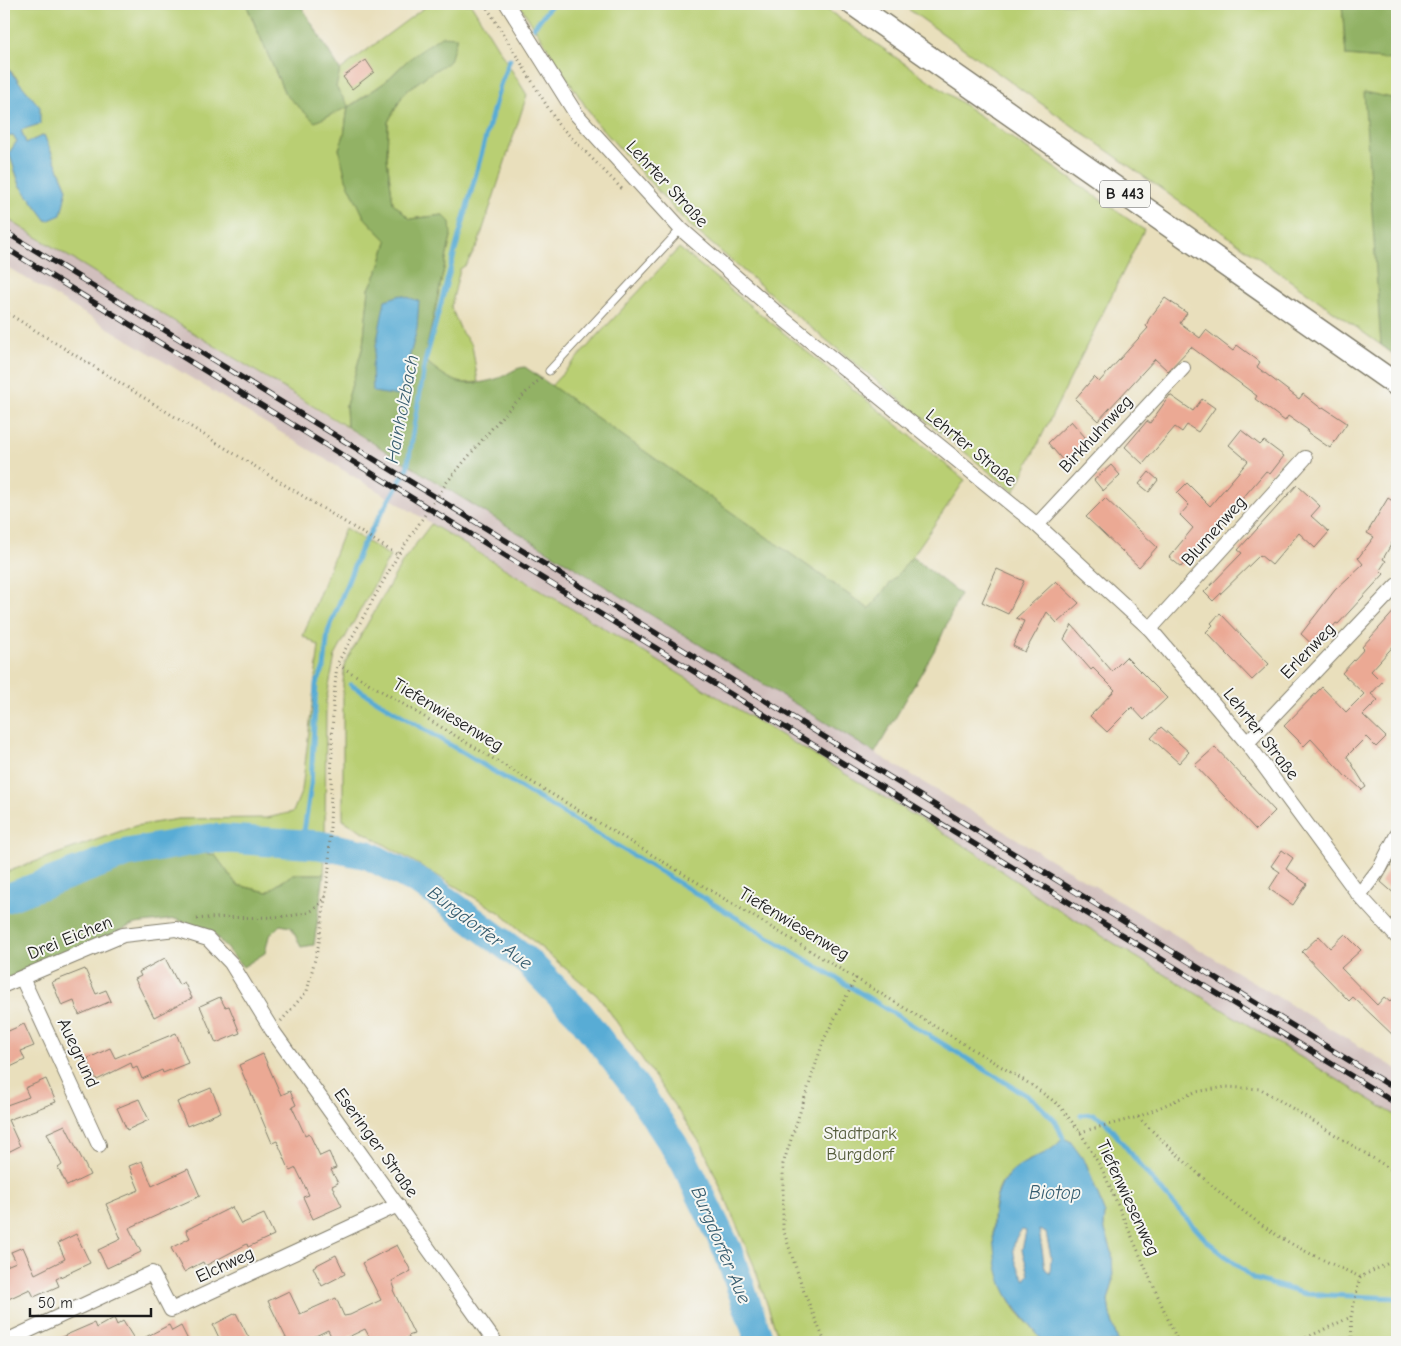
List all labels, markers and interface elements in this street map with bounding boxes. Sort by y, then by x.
street label: Lehrter Straße [621,136,713,232]
road number: B 443 [1100,180,1150,208]
water label: Hainholzbach [381,353,423,465]
street label: Birkhuhnweg [1055,391,1137,477]
street label: Lehrter Straße [921,405,1021,491]
street label: Blumenweg [1177,492,1251,570]
street label: Erlenweg [1276,619,1340,683]
street label: Tiefenwiesenweg [389,674,507,756]
street label: Lehrter Straße [1219,684,1303,784]
water label: Burgdorfer Aue [423,882,537,975]
street label: Tiefenwiesenweg [735,883,853,965]
street label: Drei Eichen [25,912,115,964]
street label: Auegrund [53,1015,103,1091]
street label: Eseringer Straße [329,1084,423,1202]
park label: Stadtpark Burgdorf [823,1123,897,1165]
street label: Tiefenwiesenweg [1092,1137,1164,1259]
water label: Biotop [1029,1182,1081,1204]
water label: Burgdorfer Aue [686,1183,756,1307]
street label: Elchweg [192,1242,258,1288]
scale bar [30,1286,151,1318]
text: 50 m [38,1294,73,1312]

